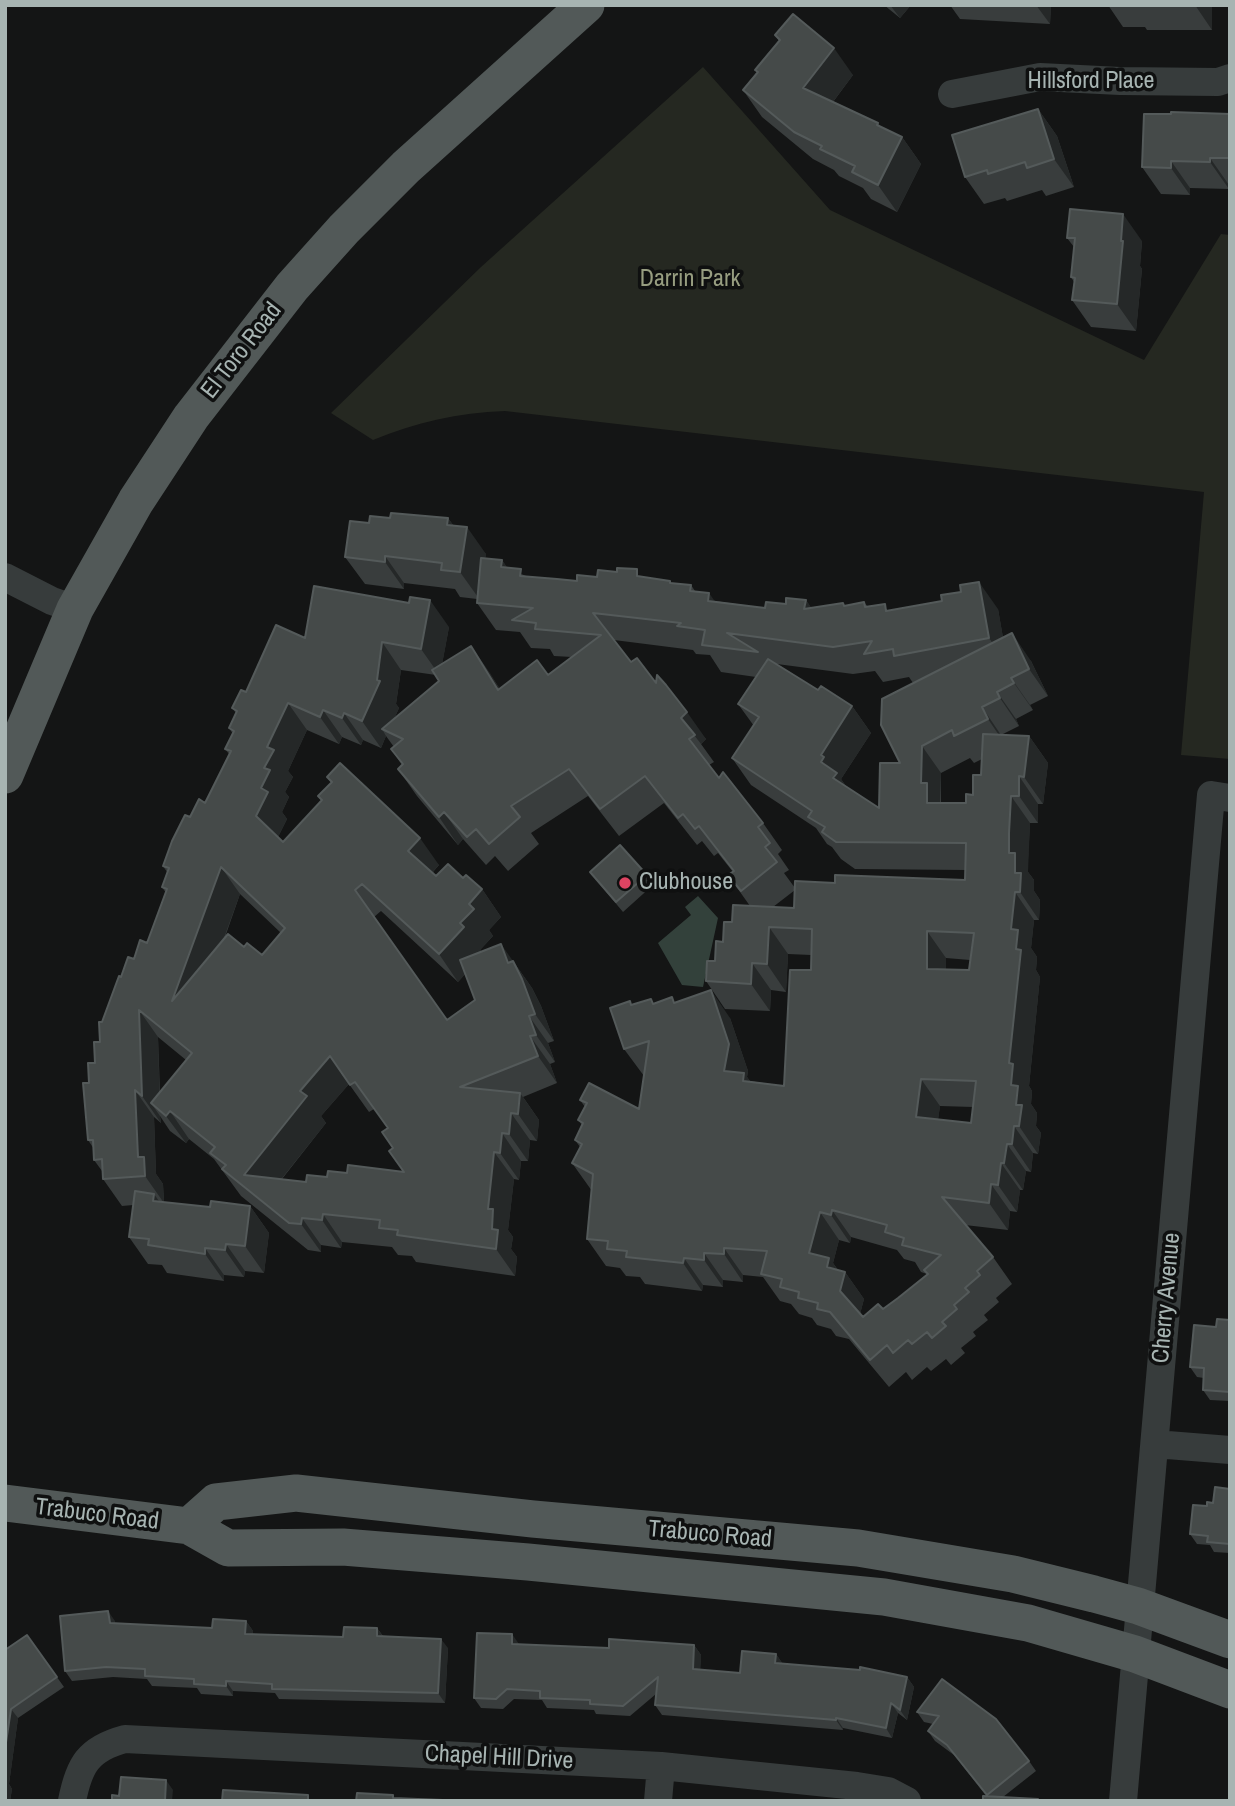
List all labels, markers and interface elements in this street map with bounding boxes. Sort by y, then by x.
street label: Hillsford Place [1028,68,1154,96]
park label: Darrin Park [640,266,740,294]
street label: El Toro Road [196,297,288,405]
place label: Clubhouse [639,869,733,897]
marker: Clubhouse [617,875,633,891]
street label: Cherry Avenue [1147,1232,1187,1364]
street label: Trabuco Road [34,1493,160,1537]
street label: Trabuco Road [647,1515,773,1555]
street label: Chapel Hill Drive [424,1740,574,1776]

